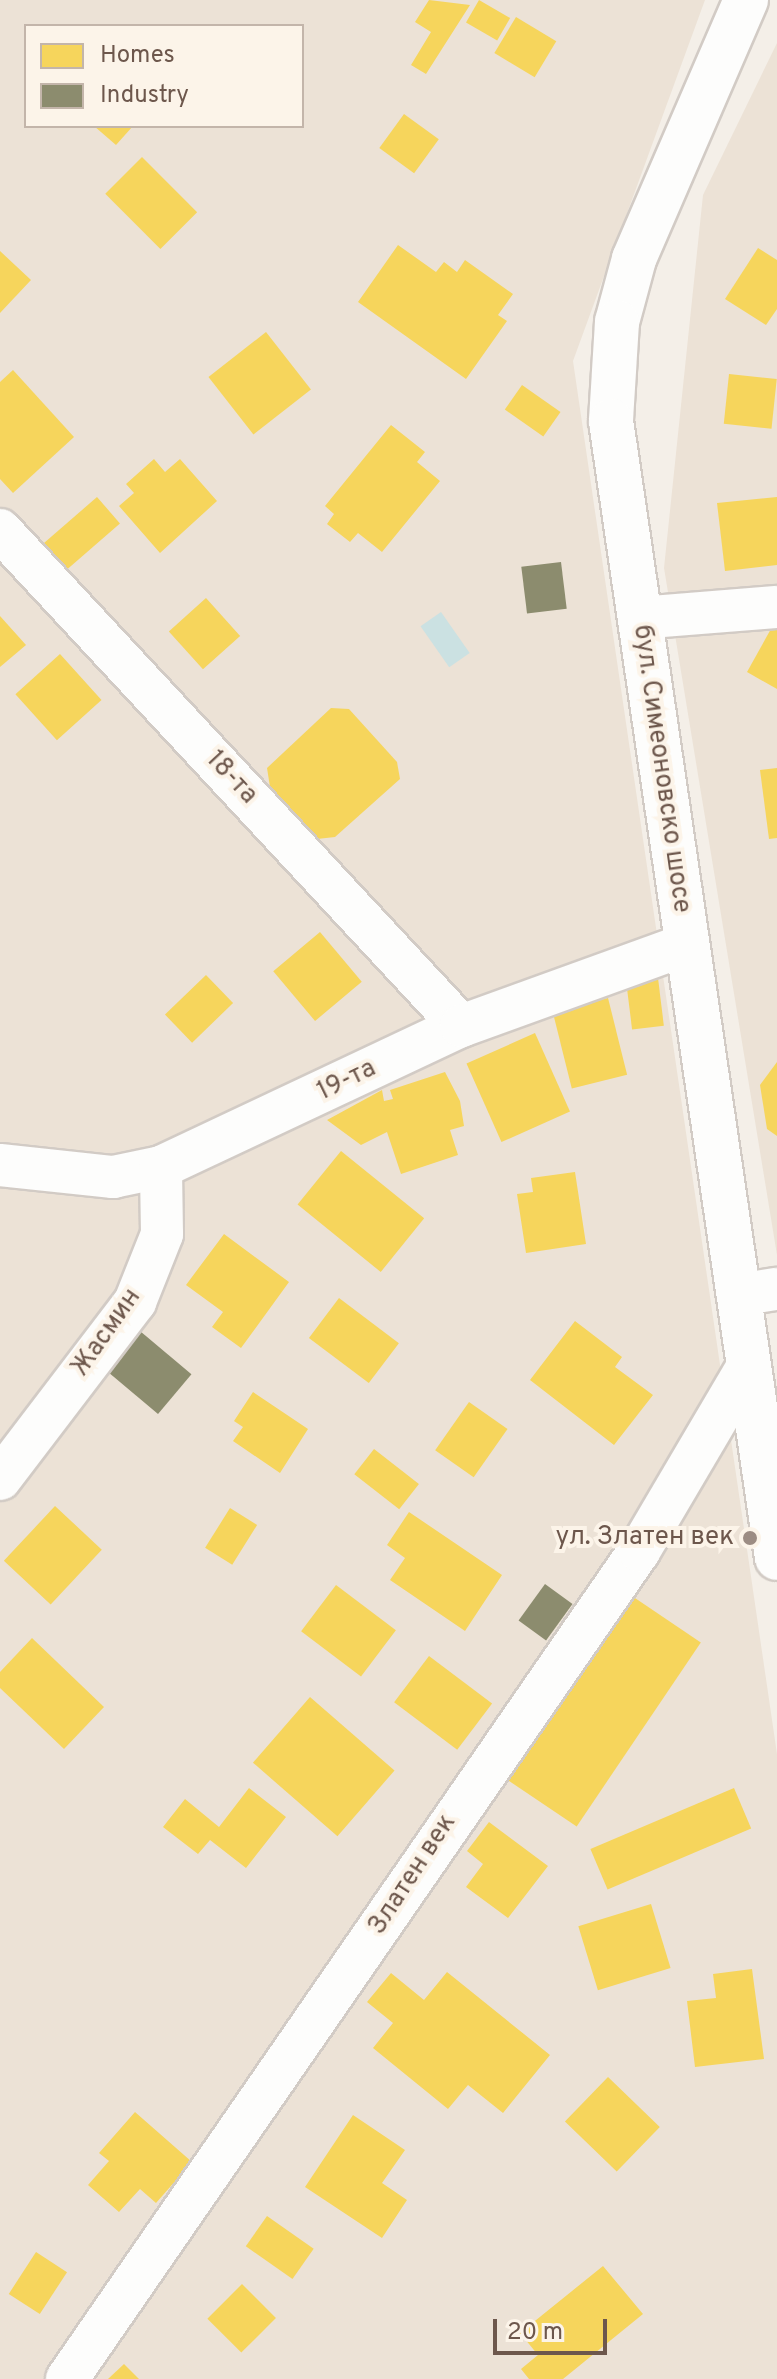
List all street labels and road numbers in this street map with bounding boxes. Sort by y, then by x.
street label: бул. Симеоновско шосе [625,623,697,915]
street label: 18-та [199,745,263,811]
street label: 19-та [313,1054,381,1108]
street label: Жасмин [66,1283,148,1383]
street label: Златен век [363,1809,463,1941]

